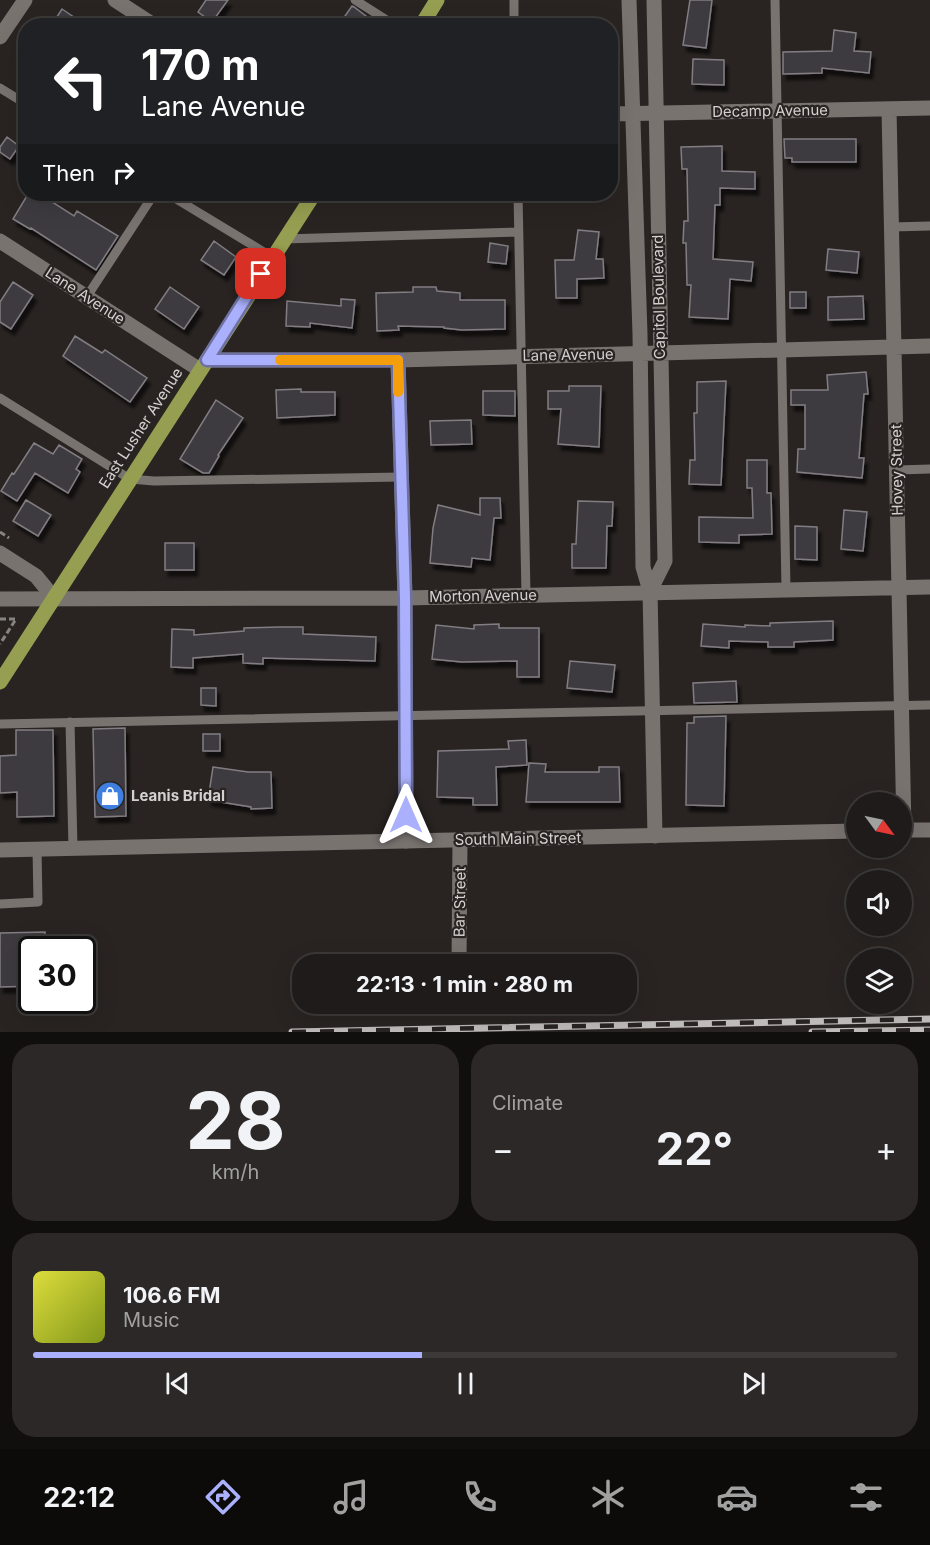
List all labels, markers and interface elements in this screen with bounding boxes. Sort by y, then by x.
text: 170 m [141,39,259,90]
icon: left [42,42,120,120]
text: Lane Avenue [141,90,306,123]
street label: Decamp Avenue [712,100,828,121]
icon: right [107,156,140,189]
text: Then [42,160,95,186]
street label: Capitol Boulevard [648,234,669,360]
pin [235,248,286,299]
icon: arrive [244,257,277,290]
street label: Lane Avenue [42,263,129,328]
street label: Lane Avenue [522,344,614,365]
street label: East Lusher Avenue [95,364,187,492]
street label: Hovey Street [886,424,907,516]
street label: Morton Avenue [429,585,537,606]
shop icon: Leanis Bridal [94,780,126,812]
position arrow [374,783,438,847]
place label: Leanis Bridal [131,786,225,805]
north arrow [846,792,912,858]
map controls [846,792,912,1014]
street label: South Main Street [455,828,581,849]
street label: Bar Street [449,867,470,937]
button: sound [846,870,912,936]
speed limit sign: 30 [18,936,96,1014]
button: layers [846,948,912,1014]
text: 22:13 · 1 min · 280 m [356,971,573,997]
text: 28 [186,1073,285,1168]
text: Climate [492,1091,563,1115]
text: 22° [656,1121,733,1176]
text: − [492,1129,514,1169]
text: + [875,1129,897,1169]
text: km/h [212,1160,259,1184]
text: 106.6 FM [123,1282,221,1308]
text: Music [123,1308,180,1332]
icon: previous [161,1367,194,1400]
icon: pause [449,1367,482,1400]
icon: next [737,1367,770,1400]
icon: directions [202,1476,244,1518]
icon: music [330,1476,372,1518]
icon: phone [459,1476,501,1518]
icon: climate [587,1476,629,1518]
icon: car [716,1476,758,1518]
icon: filters [845,1476,887,1518]
text: 22:12 [43,1481,115,1514]

